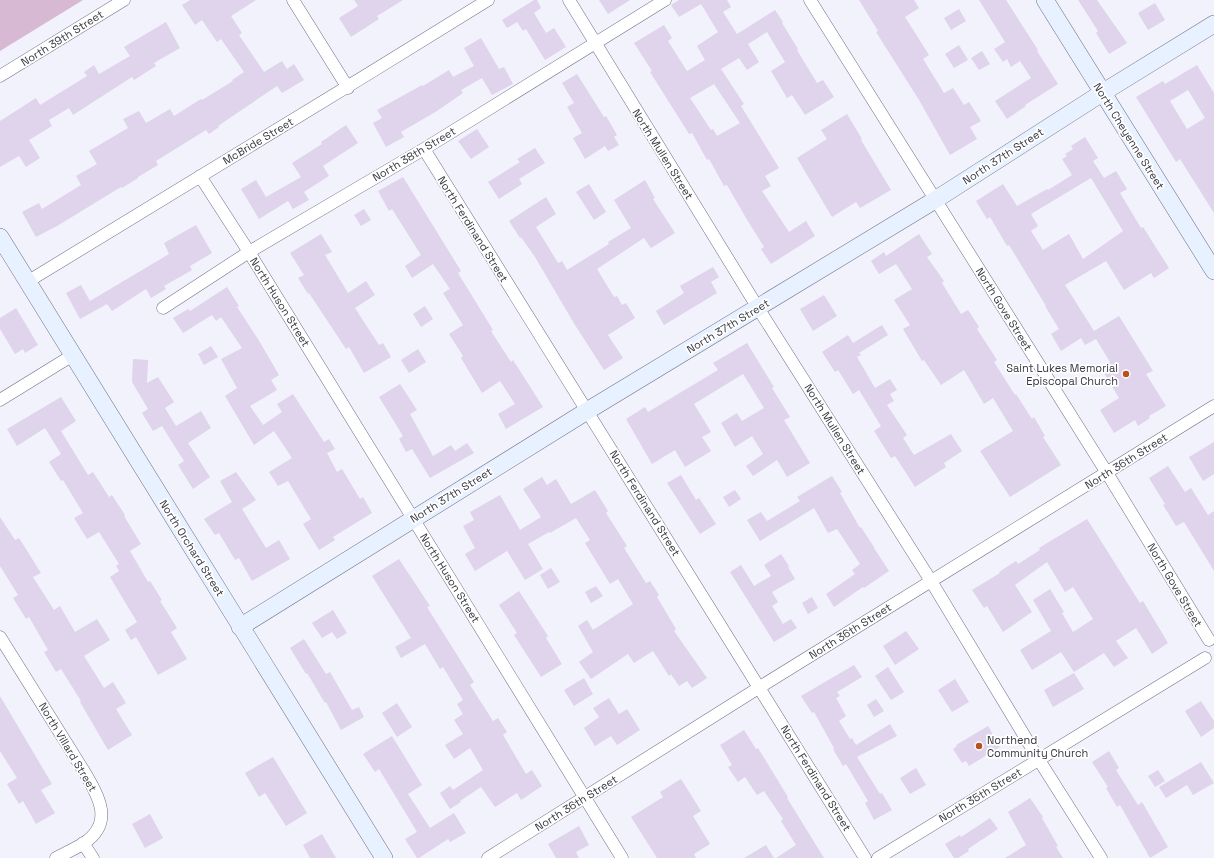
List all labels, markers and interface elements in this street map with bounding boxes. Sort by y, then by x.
street label: North 39th Street [18,7,106,69]
street label: North Cheyenne Street [1091,80,1167,192]
street label: North Mullen Street [629,106,697,202]
street label: McBride Street [220,114,296,168]
street label: North 38th Street [370,124,458,184]
street label: North 37th Street [960,125,1046,187]
street label: North Ferdinand Street [435,173,511,285]
street label: North Huson Street [247,255,313,349]
street label: North Gove Street [973,265,1035,353]
street label: North 37th Street [684,296,772,356]
place label: Saint Lukes Memorial Episcopal Church [1006,361,1118,388]
marker: Saint Lukes Memorial Episcopal Church [1121,369,1131,379]
street label: North Mullen Street [801,381,869,477]
street label: North 36th Street [1082,430,1170,492]
street label: North Ferdinand Street [607,447,683,559]
street label: North 37th Street [407,464,495,526]
street label: North Orchard Street [157,497,227,599]
street label: North Huson Street [417,531,483,625]
street label: North Gove Street [1144,541,1206,629]
street label: North 36th Street [806,600,894,662]
street label: North Villard Street [36,700,100,794]
street label: North Ferdinand Street [778,722,854,834]
place label: Northend Community Church [987,733,1088,760]
marker: Northend Community Church [974,741,984,751]
street label: North 35th Street [936,765,1024,825]
street label: North 36th Street [532,772,620,834]

